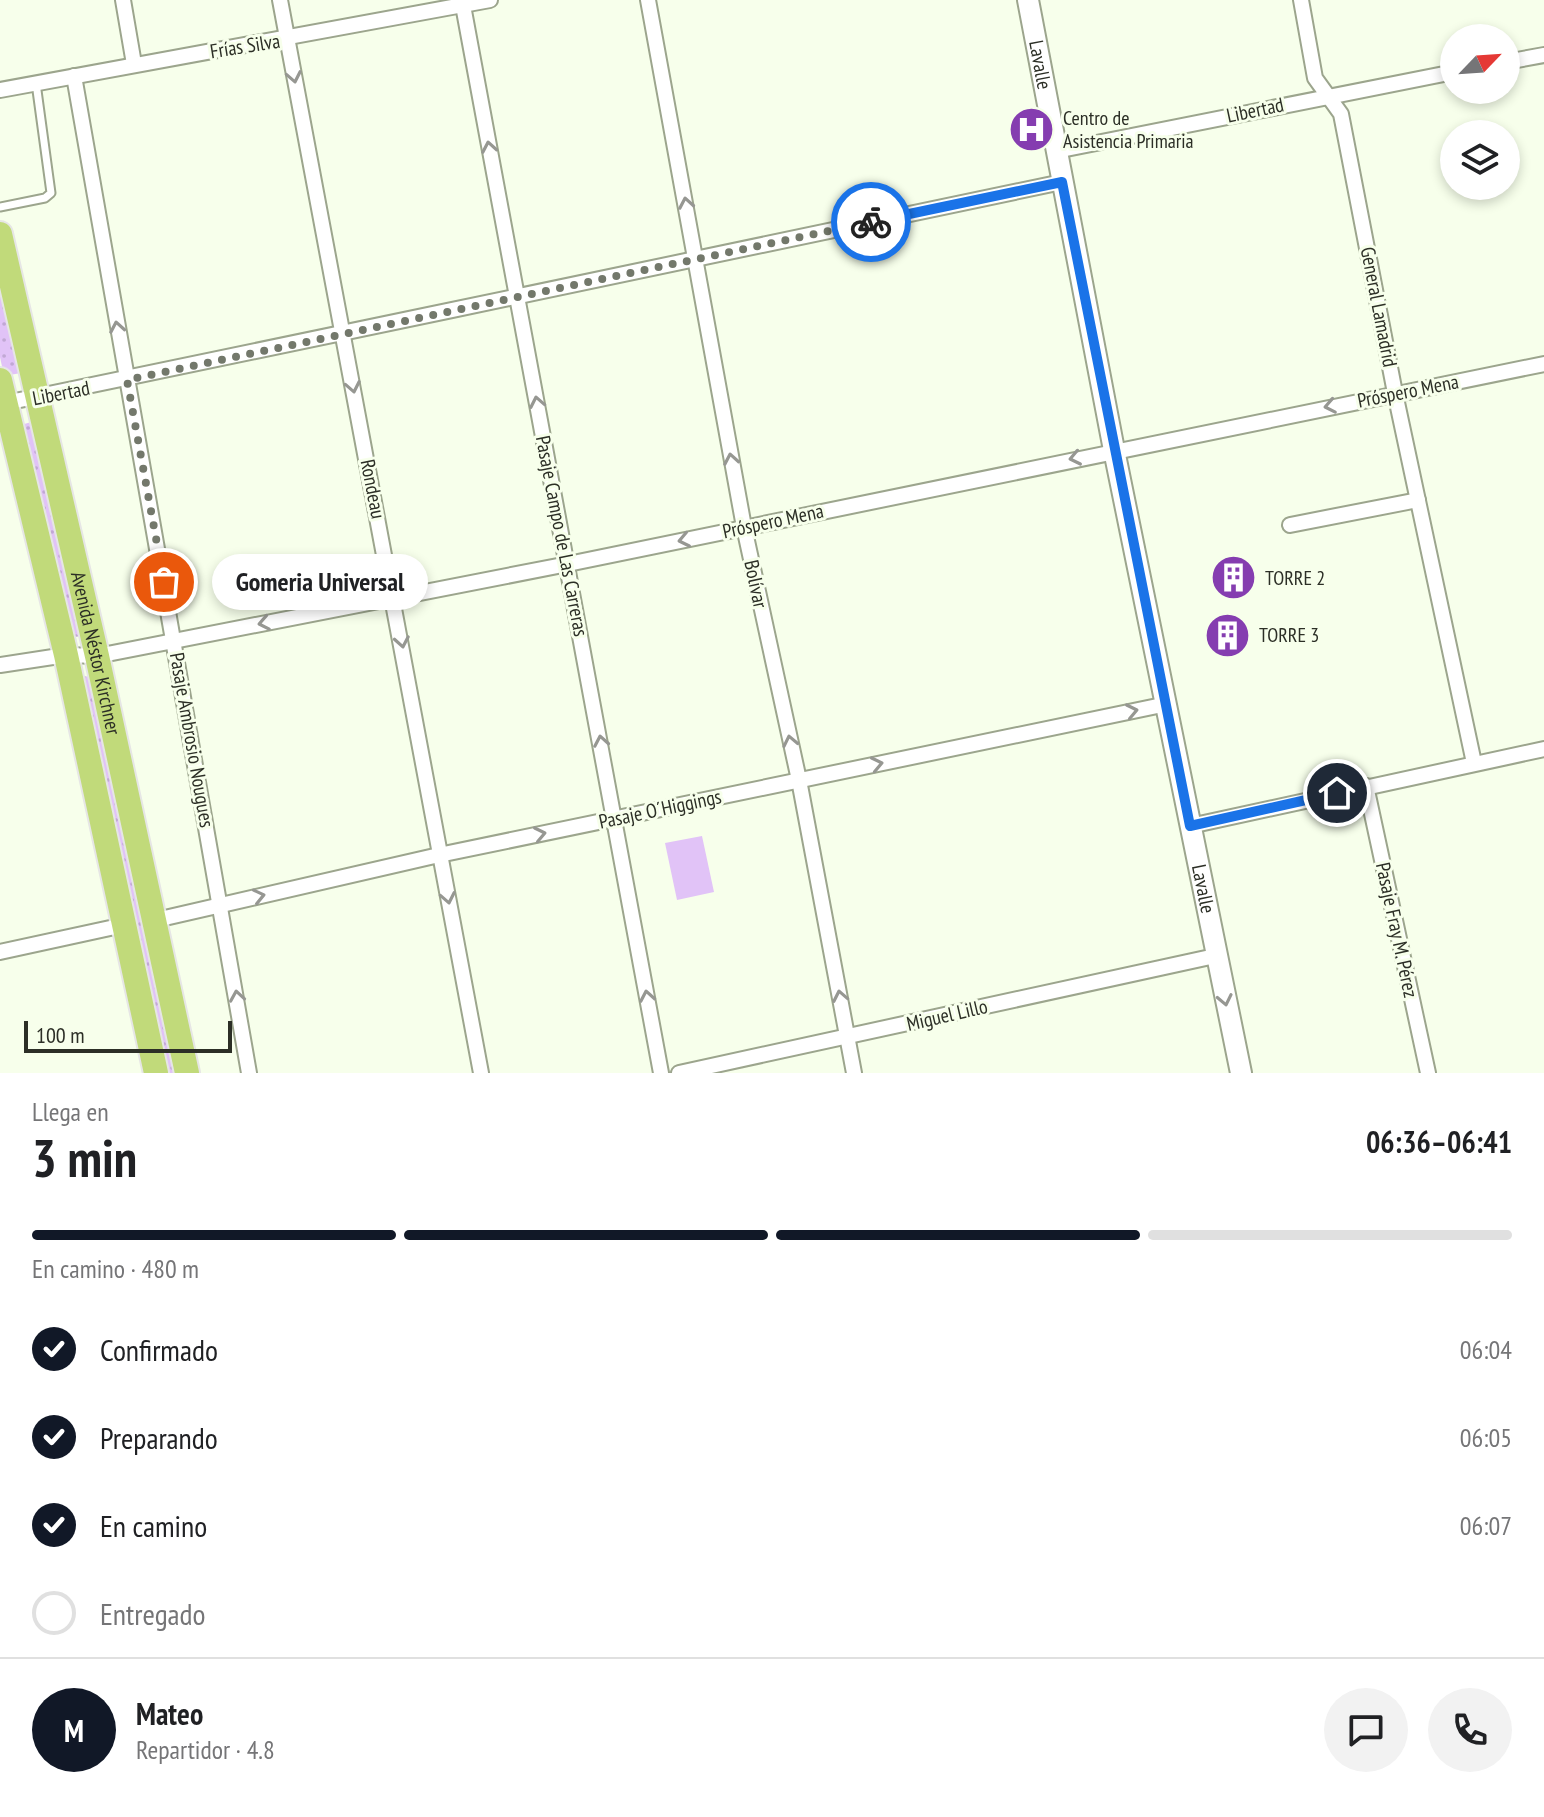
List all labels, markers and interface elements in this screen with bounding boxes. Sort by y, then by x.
north arrow [1440,24,1520,104]
map controls [1440,24,1520,200]
street label: Frías Silva [208,28,282,64]
street label: Lavalle [1023,38,1058,92]
one-way arrow [285,70,302,83]
street label: Libertad [1224,91,1286,129]
place label: Centro de Asistencia Primaria [1063,105,1194,154]
hospital icon: Centro de Asistencia Primaria [1008,106,1056,154]
button: layers [1440,120,1520,200]
one-way arrow [481,140,498,154]
courier [831,182,911,262]
one-way arrow [678,197,695,210]
icon: bike [849,200,893,244]
street label: General Lamadrid [1355,245,1403,369]
one-way arrow [110,320,127,333]
street label: Próspero Mena [1355,368,1461,414]
street label: Libertad [30,375,92,411]
one-way arrow [344,380,361,393]
one-way arrow [529,396,546,409]
one-way arrow [1323,397,1337,414]
street label: Pasaje Campo de Las Carreras [530,433,594,639]
one-way arrow [1069,449,1083,466]
one-way arrow [724,452,741,466]
street label: Rondeau [355,457,391,521]
street label: Próspero Mena [720,498,826,544]
one-way arrow [677,531,691,548]
pin [130,548,198,616]
callout: Gomeria Universal [212,554,428,610]
building icon: TORRE 2 [1210,554,1258,602]
street label: Bolívar [738,558,774,611]
icon: bag [142,560,186,604]
text: Gomeria Universal [236,565,404,598]
place label: TORRE 2 [1265,565,1325,591]
street label: Avenida Néstor Kirchner [65,569,127,738]
building icon: TORRE 3 [1204,611,1252,659]
one-way arrow [257,614,271,631]
place label: TORRE 3 [1259,622,1319,648]
one-way arrow [393,636,410,649]
street label: Pasaje Ambrosio Nougues [164,650,220,830]
one-way arrow [1124,703,1138,720]
one-way arrow [593,734,610,747]
one-way arrow [782,735,799,748]
one-way arrow [870,756,883,773]
pin [1303,759,1371,827]
icon: home [1315,771,1359,815]
street label: Pasaje O´Higgings [596,783,724,835]
one-way arrow [534,826,547,843]
street label: Pasaje Fray M. Pérez [1370,860,1424,1000]
street label: Lavalle [1186,862,1221,916]
one-way arrow [252,888,266,905]
one-way arrow [438,892,455,905]
one-way arrow [229,989,246,1003]
one-way arrow [640,990,657,1003]
one-way arrow [832,990,849,1004]
street label: Miguel Lillo [904,993,990,1037]
one-way arrow [1216,993,1233,1007]
scale bar [24,1017,232,1053]
text: 100 m [36,1021,85,1049]
text: Llega en [32,1095,109,1128]
text: 06:36–06:41 [1366,1122,1512,1161]
text: 3 min [32,1124,137,1191]
text: En camino · 480 m [32,1252,199,1285]
icon: check [32,1327,76,1371]
text: Confirmado [100,1330,218,1369]
text: 06:04 [1460,1333,1512,1366]
icon: check [32,1415,76,1459]
text: Preparando [100,1418,218,1457]
text: 06:05 [1460,1421,1512,1454]
icon: check [32,1503,76,1547]
text: En camino [100,1506,207,1545]
text: 06:07 [1460,1509,1512,1542]
text: Entregado [100,1594,206,1633]
button: chat [1324,1688,1408,1772]
button: phone [1428,1688,1512,1772]
text: Mateo [136,1694,203,1733]
text: M [64,1711,84,1750]
text: Repartidor · 4.8 [136,1733,275,1766]

